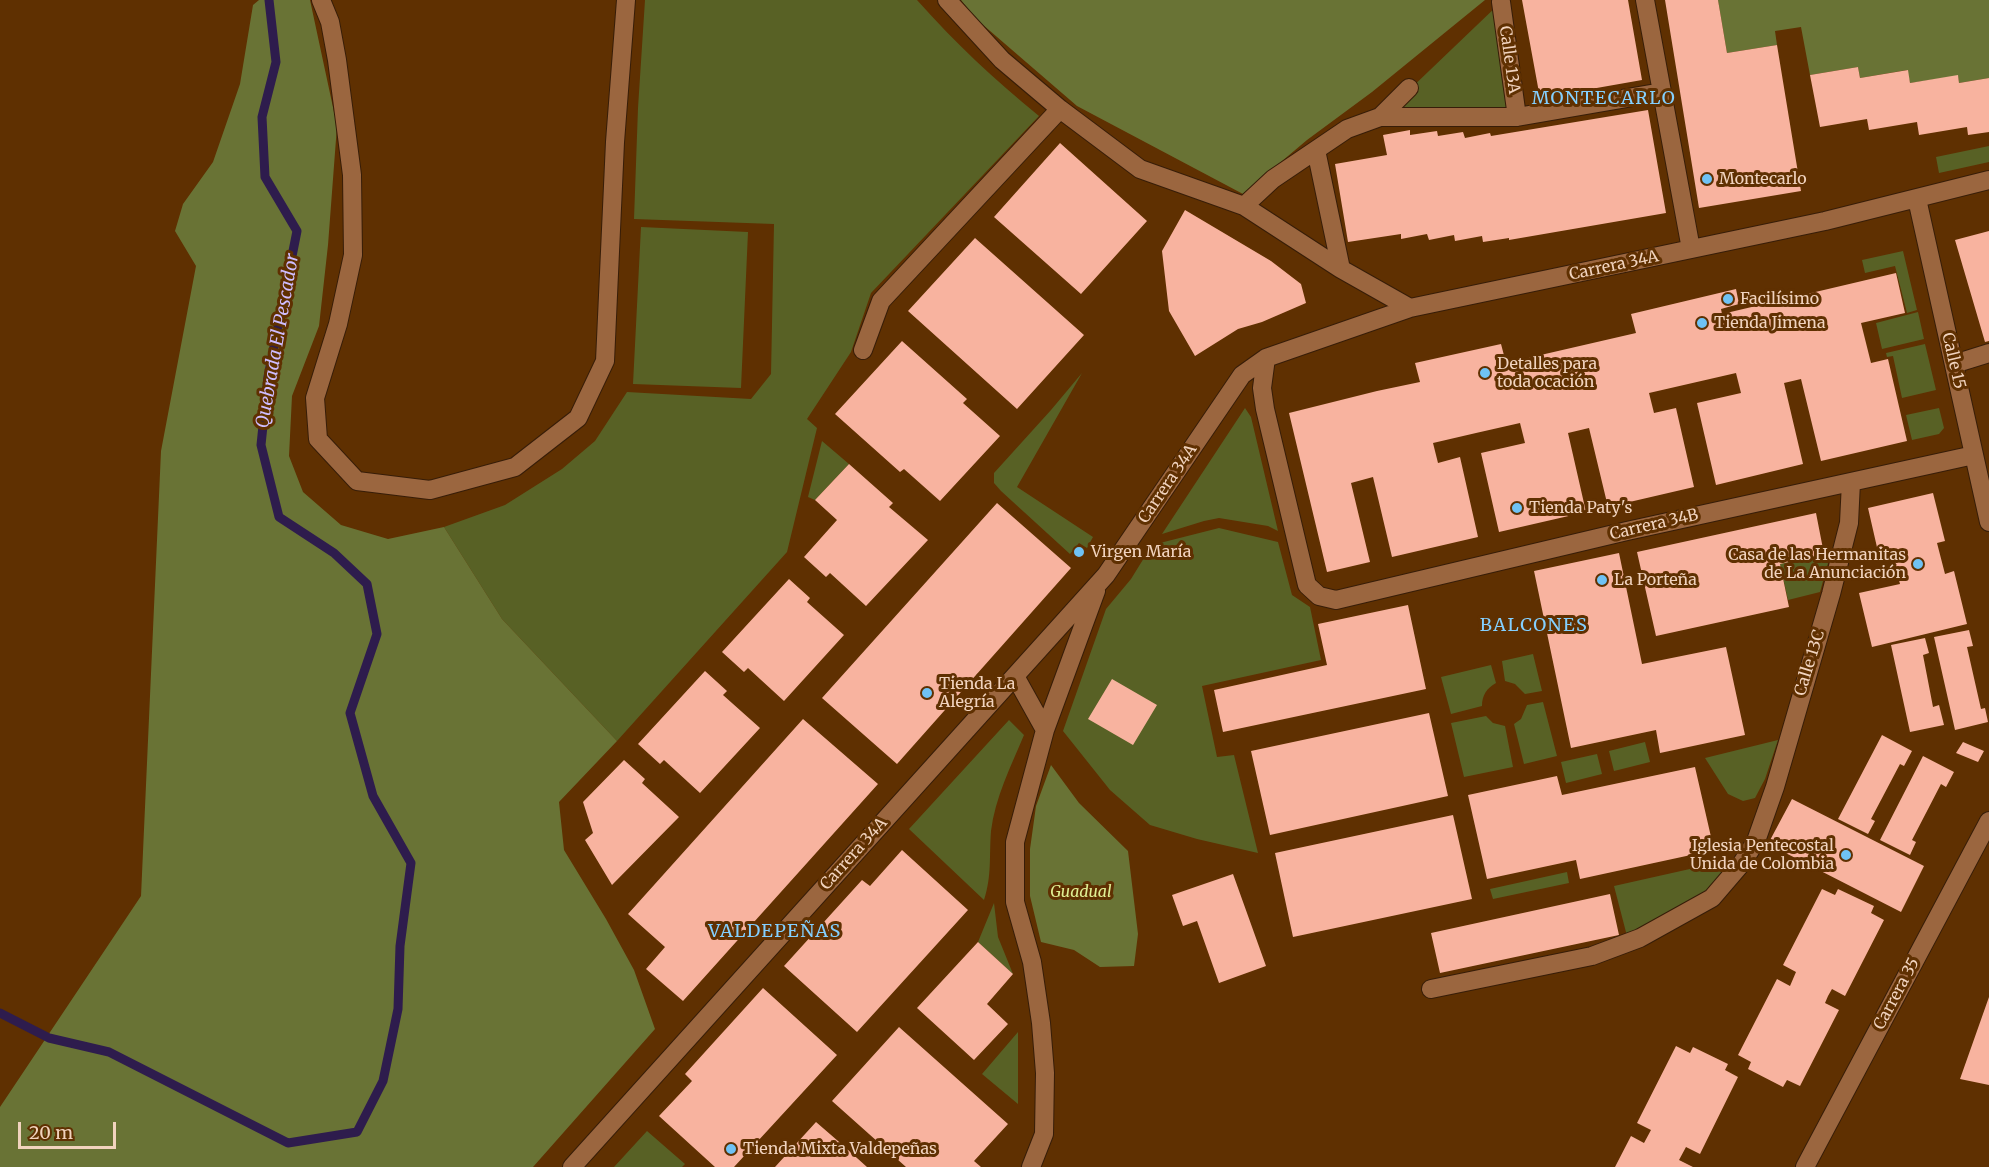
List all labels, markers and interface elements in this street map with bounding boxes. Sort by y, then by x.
street label: Calle 13A [1495,25,1523,95]
district label: MONTECARLO [1532,88,1676,110]
place label: Montecarlo [1719,169,1807,189]
marker: Montecarlo [1700,172,1714,186]
street label: Carrera 34A [1568,247,1660,285]
water label: Quebrada El Pescador [252,252,304,430]
place label: Facilísimo [1740,289,1819,309]
marker: Facilísimo [1721,292,1735,306]
place label: Tienda Jimena [1714,313,1826,333]
marker: Tienda Jimena [1695,316,1709,330]
street label: Calle 15 [1937,331,1969,391]
place label: Detalles para toda ocación [1497,354,1597,392]
marker: Detalles para toda ocación [1478,366,1492,380]
street label: Carrera 34A [1135,441,1201,527]
place label: Tienda Paty's [1529,498,1632,518]
marker: Tienda Paty's [1510,501,1524,515]
street label: Carrera 34B [1608,506,1700,544]
place label: Virgen María [1091,542,1191,562]
marker: Virgen María [1072,545,1086,559]
place label: Casa de las Hermanitas de La Anunciación [1728,545,1906,583]
marker: Casa de las Hermanitas de La Anunciación [1911,557,1925,571]
place label: La Porteña [1614,570,1697,590]
marker: La Porteña [1595,573,1609,587]
district label: BALCONES [1480,615,1588,637]
street label: Calle 13C [1791,628,1829,698]
place label: Tienda La Alegría [939,674,1015,712]
marker: Tienda La Alegría [920,686,934,700]
street label: Carrera 34A [816,814,892,894]
place label: Iglesia Pentecostal Unida de Colombia [1690,836,1834,874]
marker: Iglesia Pentecostal Unida de Colombia [1839,848,1853,862]
park label: Guadual [1050,882,1112,902]
district label: VALDEPEÑAS [708,921,842,943]
street label: Carrera 35 [1870,955,1924,1033]
scale bar [21,1110,118,1148]
text: 20 m [29,1121,73,1144]
place label: Tienda Mixta Valdepeñas [743,1139,937,1159]
marker: Tienda Mixta Valdepeñas [724,1142,738,1156]

